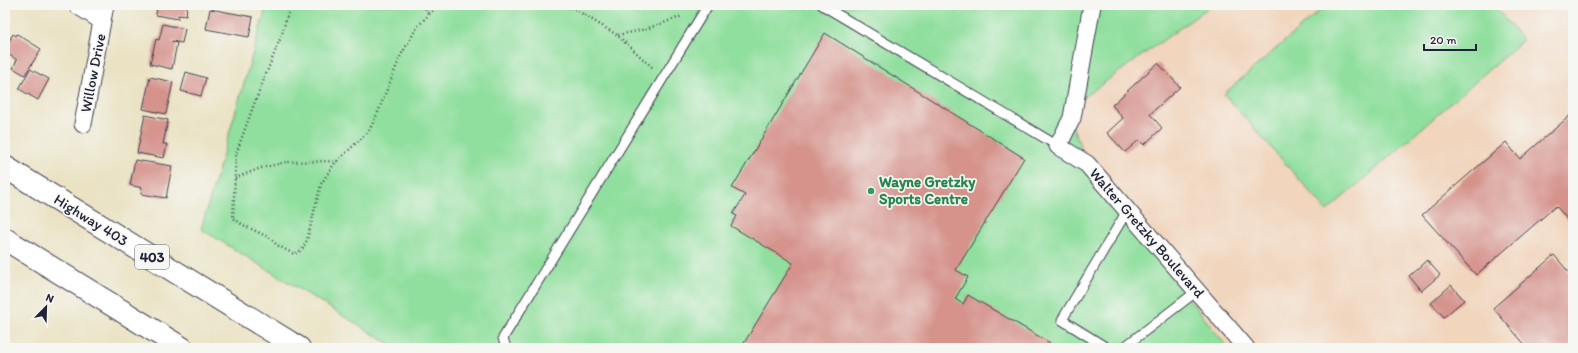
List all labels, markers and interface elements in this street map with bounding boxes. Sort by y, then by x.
scale bar [1424,26,1476,52]
street label: Willow Drive [77,32,109,114]
text: 20 m [1430,33,1457,47]
street label: Walter Gretzky Boulevard [1086,164,1208,302]
place label: Wayne Gretzky Sports Centre [879,173,976,209]
marker: Wayne Gretzky Sports Centre [866,186,876,196]
street label: Highway 403 [51,190,131,250]
road number: 403 [135,245,169,269]
north arrow [26,287,66,327]
text: N [44,291,56,306]

